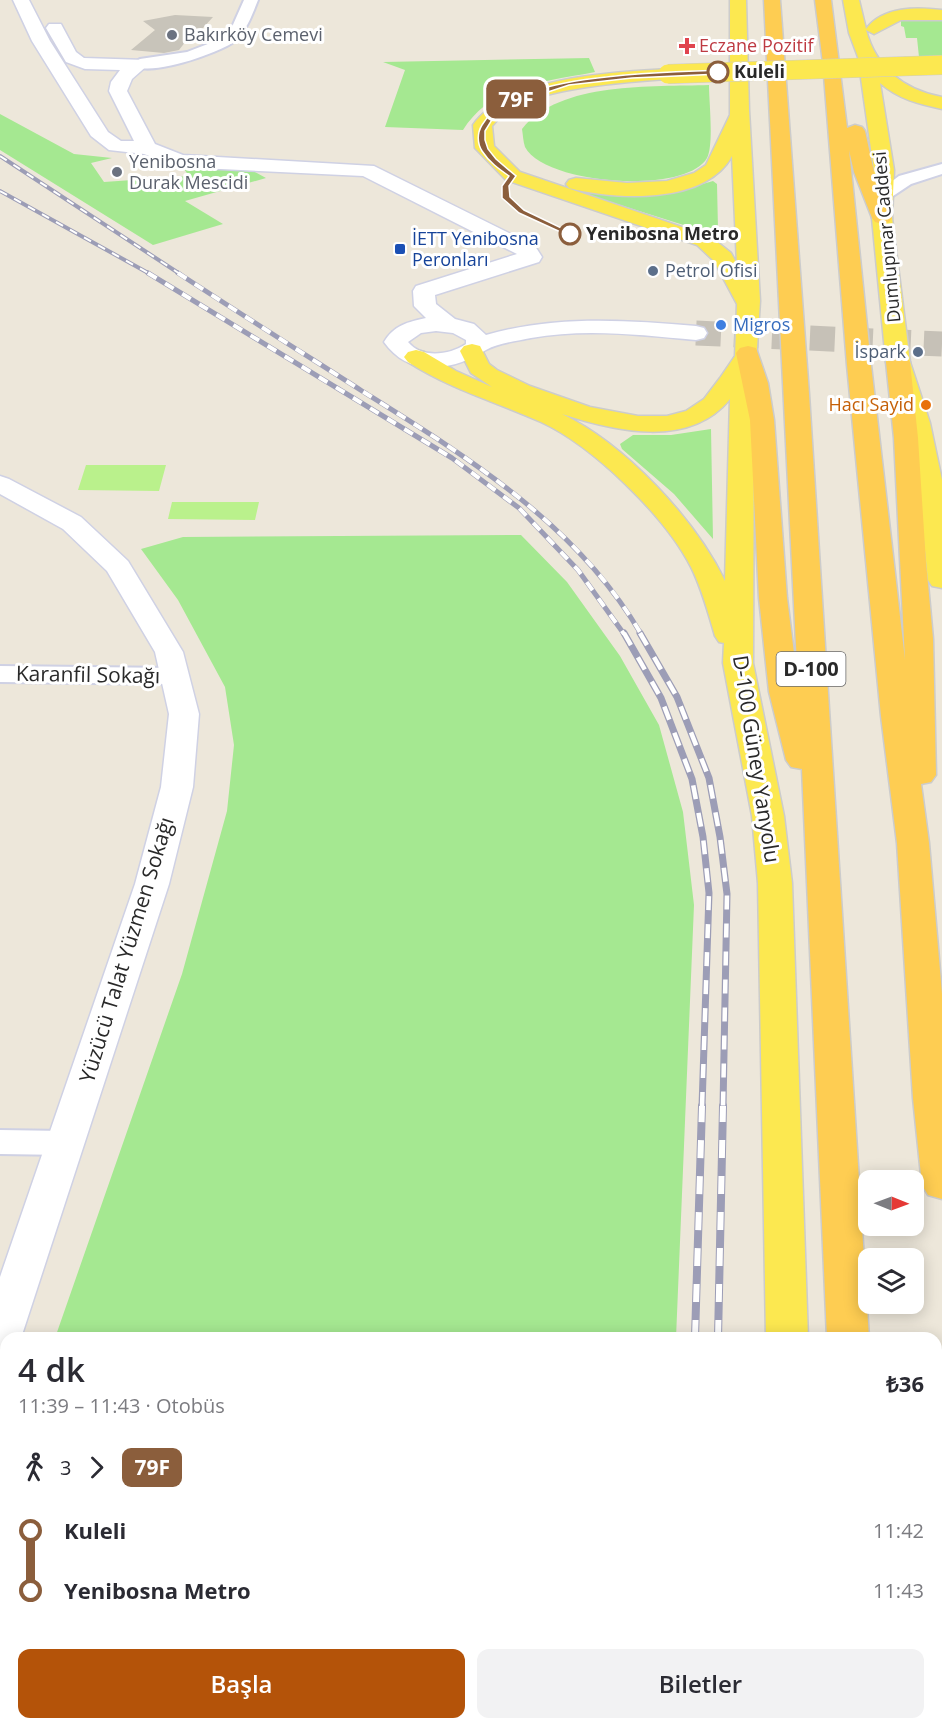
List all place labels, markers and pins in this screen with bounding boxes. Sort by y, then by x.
place label: Bakırköy Cemevi [184,22,323,46]
marker: Bakırköy Cemevi [165,28,179,42]
place label: Eczane Pozitif [699,33,814,57]
marker: Eczane Pozitif [680,39,694,53]
place label: Kuleli [734,59,785,83]
marker: Kuleli [707,61,729,83]
place label: Yenibosna Durak Mescidi [129,149,248,194]
marker: Yenibosna Durak Mescidi [110,165,124,179]
place label: Yenibosna Metro [586,221,739,245]
marker: Yenibosna Metro [559,223,581,245]
place label: İETT Yenibosna Peronları [412,226,539,271]
marker: İETT Yenibosna Peronları [393,242,407,256]
place label: Petrol Ofisi [665,258,757,282]
marker: Petrol Ofisi [646,264,660,278]
place label: Migros [733,312,790,336]
marker: Migros [714,318,728,332]
place label: İspark [855,339,907,363]
marker: İspark [911,345,925,359]
place label: Hacı Sayid [828,392,914,416]
marker: Hacı Sayid [919,398,933,412]

